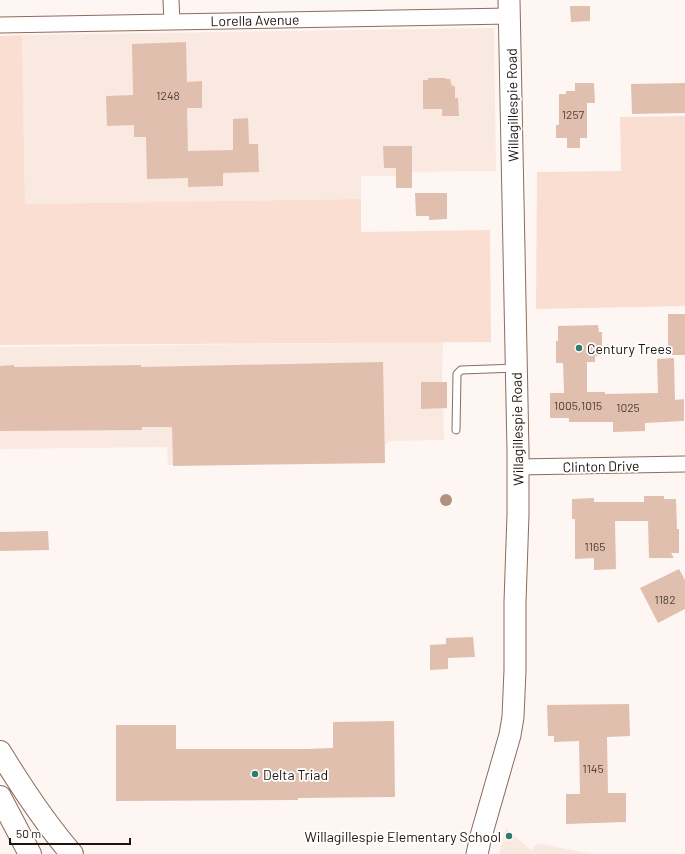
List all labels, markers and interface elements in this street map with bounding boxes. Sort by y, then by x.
street label: Lorella Avenue [210,11,300,29]
street label: Willagillespie Road [503,48,521,162]
house number: 1248 [156,88,180,102]
house number: 1257 [562,107,585,121]
place label: Century Trees [587,340,672,357]
marker: Century Trees [574,343,584,353]
street label: Willagillespie Road [508,372,526,486]
house number: 1005,1015 [554,398,602,412]
house number: 1025 [616,400,640,414]
street label: Clinton Drive [562,457,640,475]
house number: 1165 [585,539,605,553]
house number: 1182 [654,592,676,606]
house number: 1145 [582,761,604,775]
place label: Delta Triad [263,766,328,783]
marker: Delta Triad [250,769,260,779]
scale bar [10,820,130,846]
text: 50 m [16,826,41,840]
place label: Willagillespie Elementary School [304,828,501,845]
marker: Willagillespie Elementary School [504,831,514,841]

